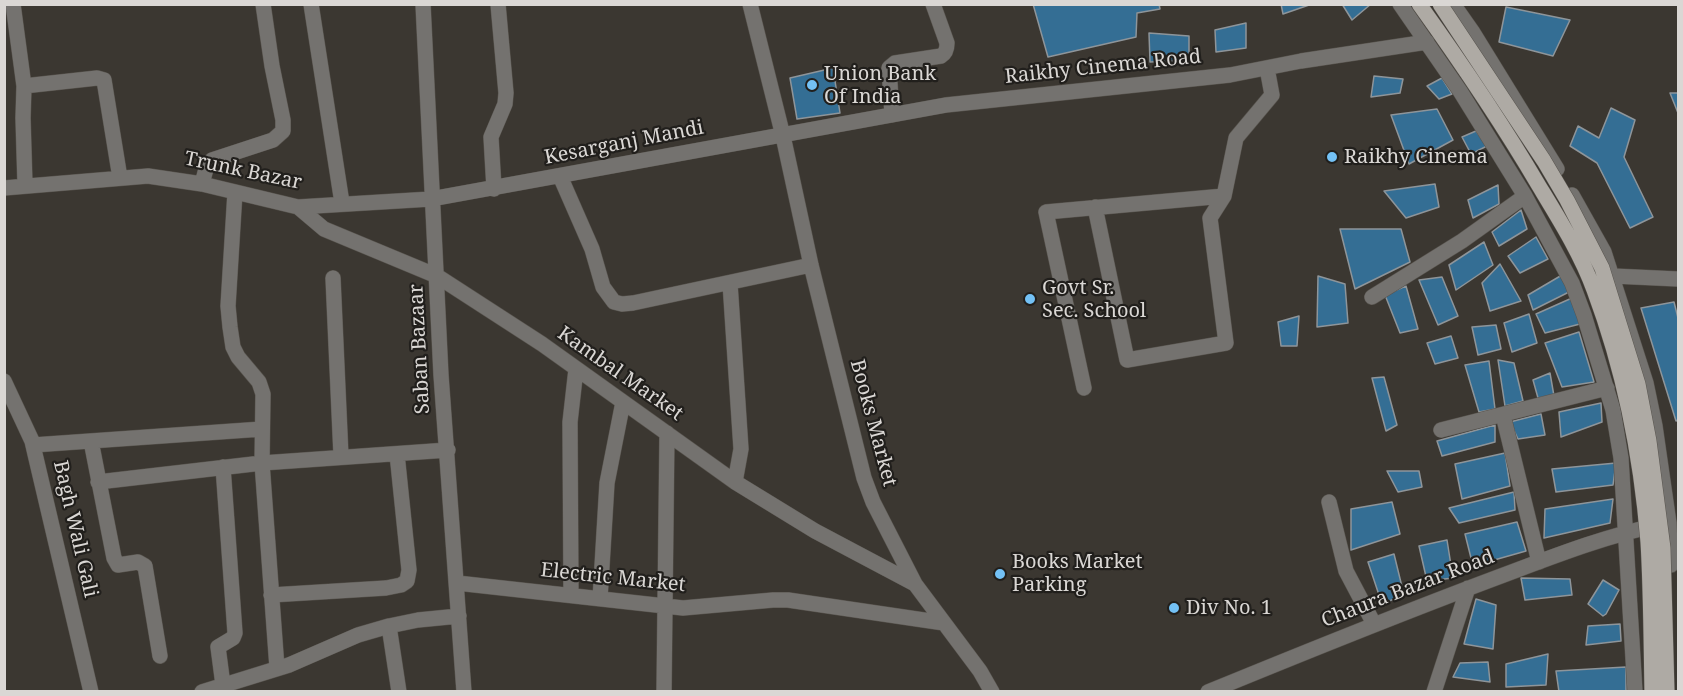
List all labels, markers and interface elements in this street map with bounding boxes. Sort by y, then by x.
street label: Raikhy Cinema Road [1004,45,1202,89]
place label: Union Bank Of India [824,62,936,109]
marker: Union Bank Of India [805,78,819,92]
street label: Kesarganj Mandi [542,116,706,170]
place label: Raikhy Cinema [1344,145,1488,169]
street label: Trunk Bazar [182,147,304,195]
marker: Raikhy Cinema [1325,150,1339,164]
place label: Govt Sr. Sec. School [1042,276,1146,323]
street label: Saban Bazaar [405,283,435,415]
marker: Govt Sr. Sec. School [1023,292,1037,306]
street label: Kambal Market [553,322,687,426]
street label: Books Market [845,357,901,489]
street label: Bagh Wali Gali [48,458,102,600]
street label: Chaura Bazar Road [1318,545,1498,633]
place label: Books Market Parking [1012,550,1143,597]
street label: Electric Market [539,558,687,598]
marker: Books Market Parking [993,567,1007,581]
place label: Div No. 1 [1186,596,1272,620]
marker: Div No. 1 [1167,601,1181,615]

